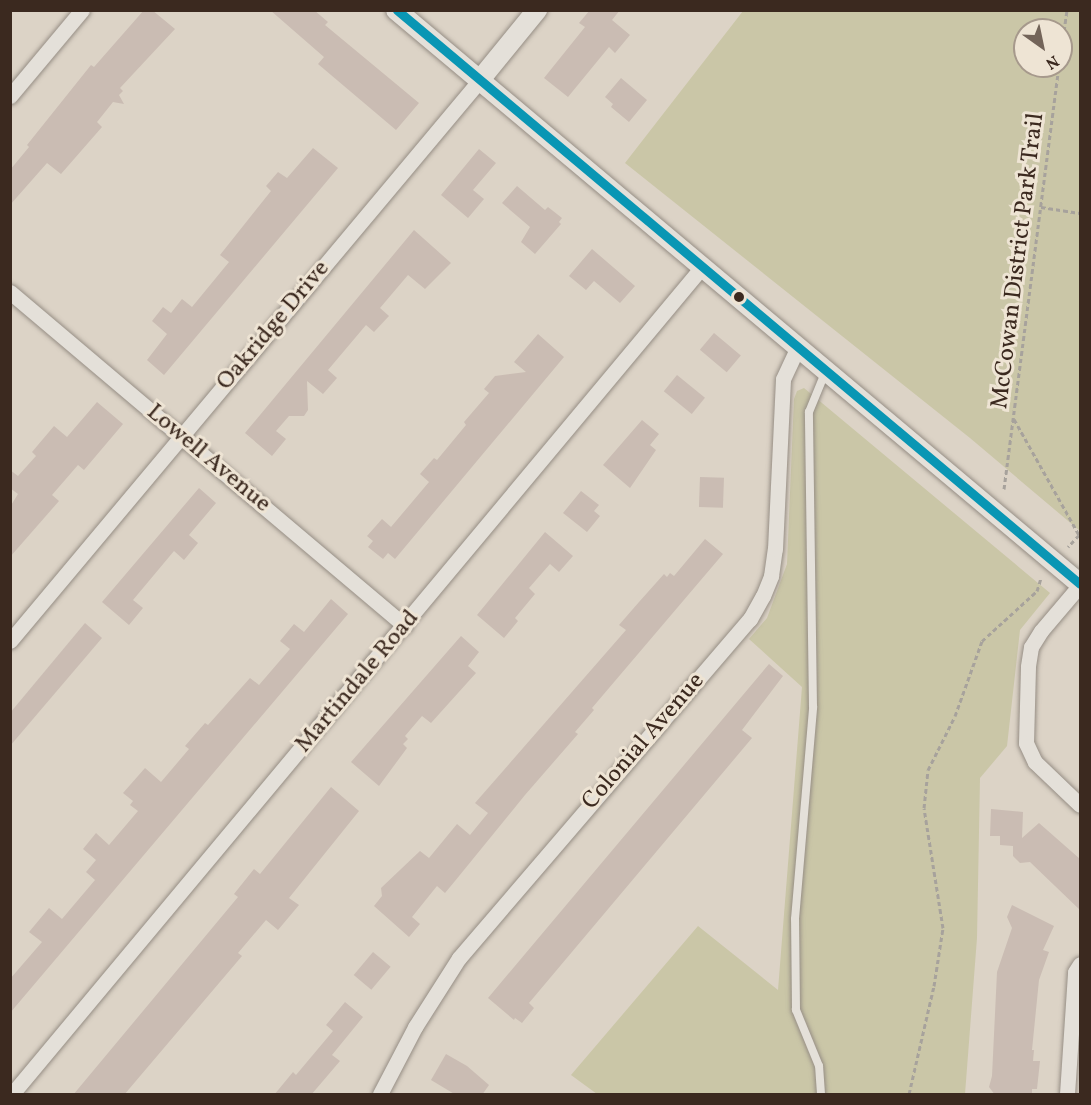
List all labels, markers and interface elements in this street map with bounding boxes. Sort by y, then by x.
north arrow [1013,18,1073,78]
text: N [1041,49,1063,74]
street label: McCowan District Park Trail [987,111,1051,411]
street label: Oakridge Drive [211,255,337,397]
unlabelled marker [733,291,745,303]
street label: Lowell Avenue [140,399,276,519]
street label: Martindale Road [290,605,426,759]
street label: Colonial Avenue [577,668,711,816]

